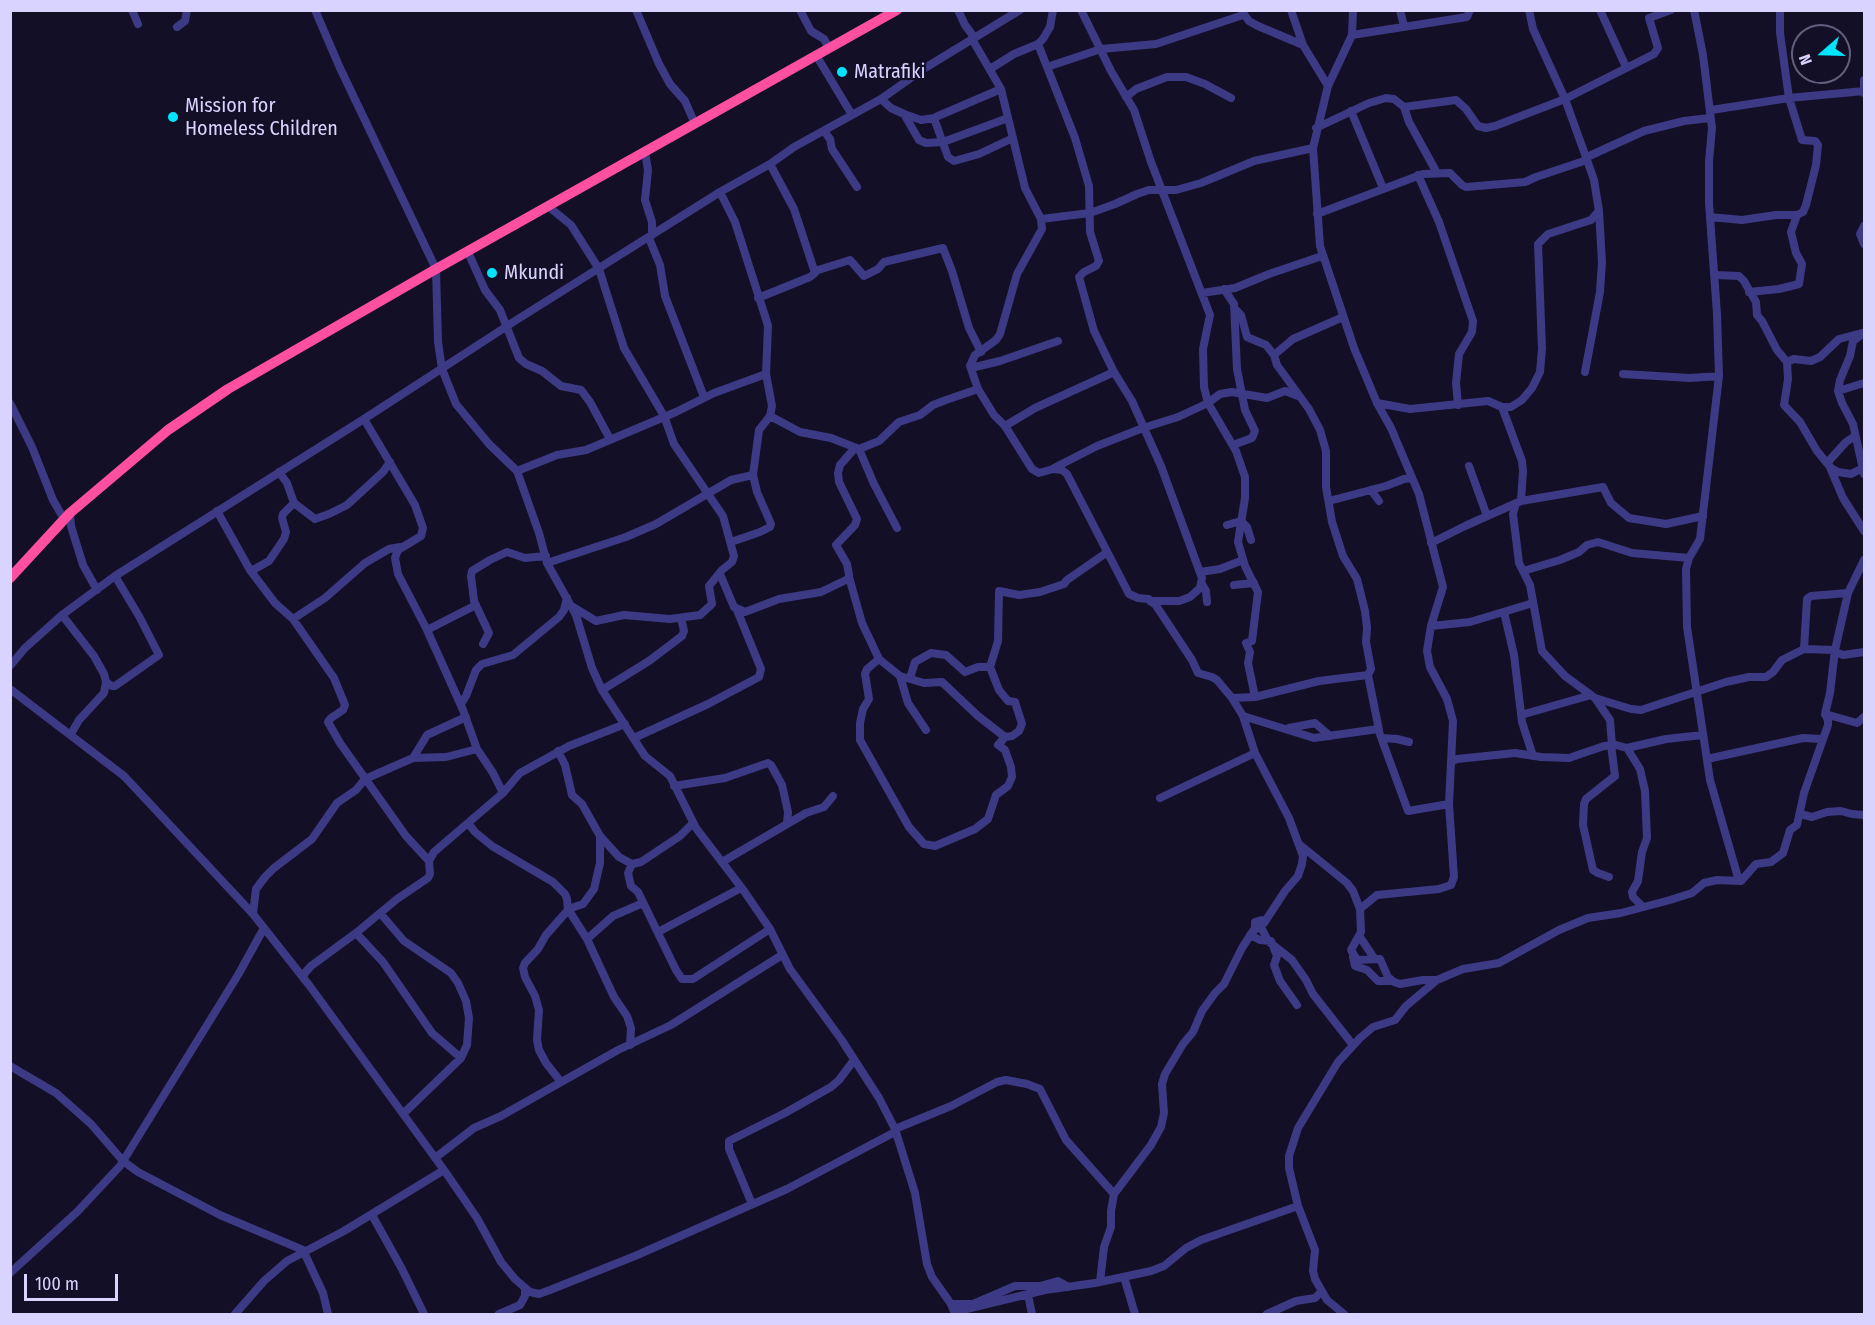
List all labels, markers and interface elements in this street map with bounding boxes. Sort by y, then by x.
north arrow [1791,24,1851,84]
text: N [1795,52,1816,67]
place label: Matrafiki [854,60,926,84]
marker: Matrafiki [835,65,849,79]
place label: Mission for Homeless Children [185,94,338,141]
marker: Mission for Homeless Children [166,110,180,124]
place label: Mkundi [504,261,564,285]
marker: Mkundi [485,266,499,280]
scale bar [27,1262,122,1300]
text: 100 m [35,1273,79,1295]

